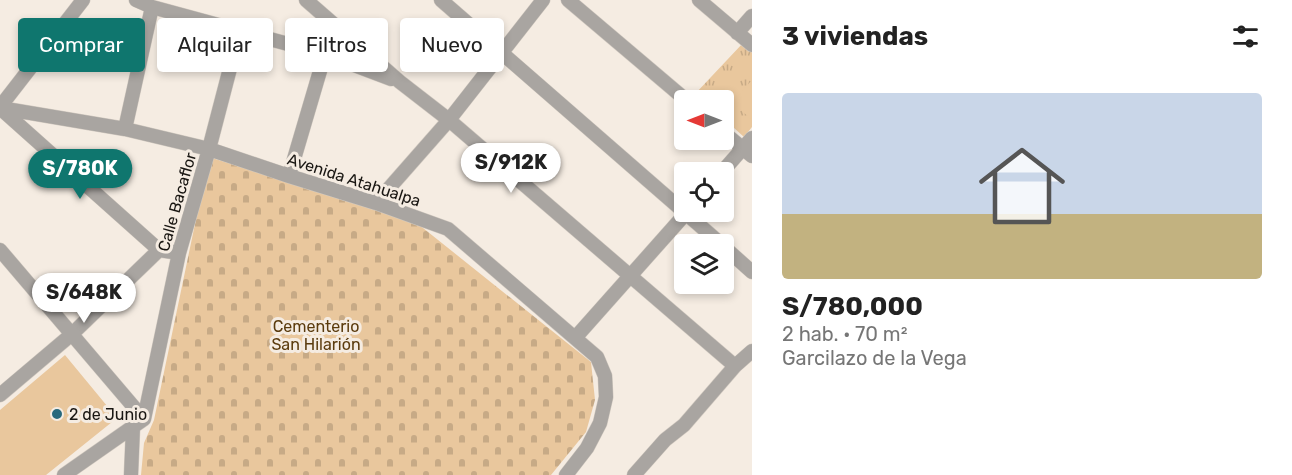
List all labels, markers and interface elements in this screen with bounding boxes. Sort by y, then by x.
chip: Comprar [18,18,145,72]
chip: Alquilar [157,18,273,72]
chip: Filtros [285,18,388,72]
chip: Nuevo [400,18,504,72]
icon: filters [1229,20,1262,53]
text: 3 viviendas [782,21,928,52]
north arrow [674,90,734,150]
map controls [674,90,734,294]
icon: home [968,132,1076,240]
pin: S/912K [462,143,560,194]
pin: S/780K [31,149,129,200]
street label: Avenida Atahualpa [285,149,423,211]
street label: Calle Bacaflor [154,150,200,254]
text: S/912K [475,150,547,174]
text: S/780K [42,156,118,180]
button: locate [674,162,734,222]
button: layers [674,234,734,294]
pin: S/648K [35,273,133,324]
text: S/648K [46,280,122,304]
text: S/780,000 [782,291,923,322]
park label: Cementerio San Hilarión [271,317,361,354]
text: 2 hab. · 70 m² [782,322,907,346]
text: Garcilazo de la Vega [782,346,967,370]
place label: 2 de Junio [69,405,147,424]
marker: 2 de Junio [50,407,64,421]

